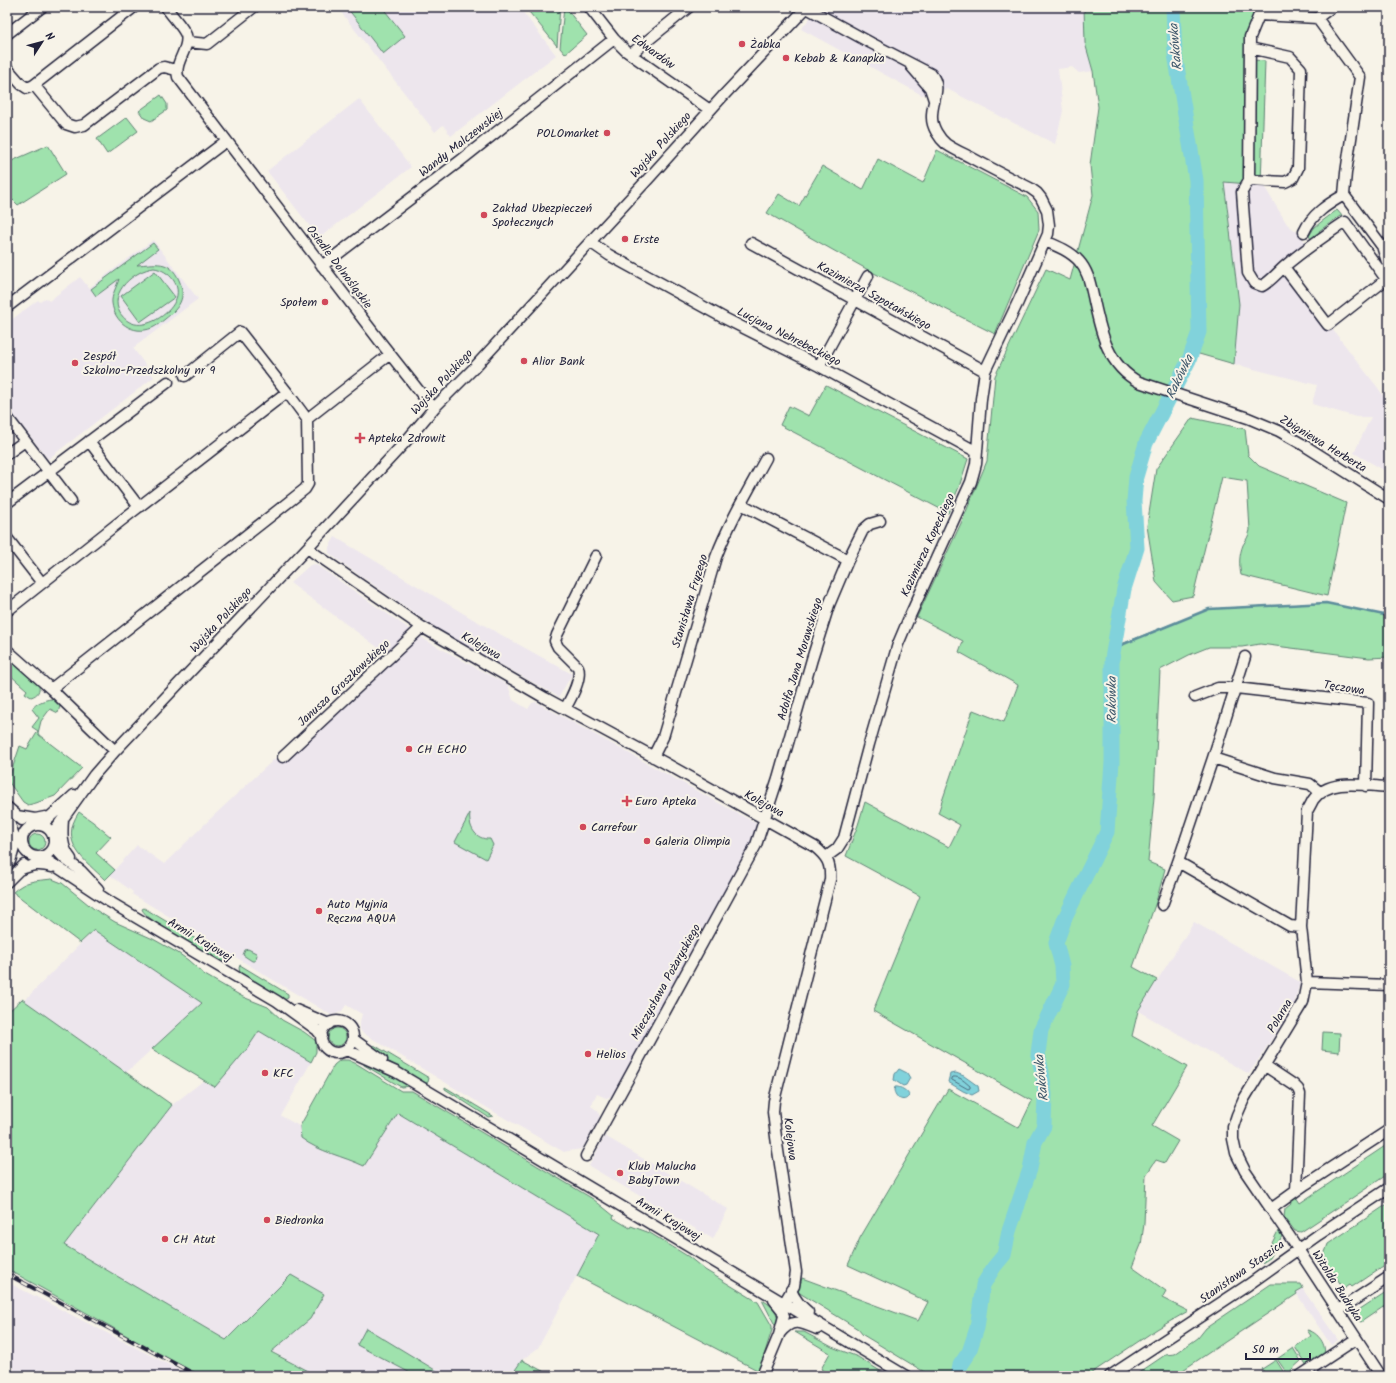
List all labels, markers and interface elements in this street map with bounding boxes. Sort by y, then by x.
north arrow [22,22,62,62]
water label: Rakówka [1163,22,1188,71]
text: N [40,29,59,45]
street label: Edwardów [627,30,680,75]
place label: Żabka [750,35,781,54]
marker: Żabka [737,39,747,49]
place label: Kebab & Kanapka [794,49,885,68]
marker: Kebab & Kanapka [781,53,791,63]
street label: Wandy Malczewskiej [415,104,508,182]
street label: Wojska Polskiego [626,107,696,183]
place label: POLOmarket [536,124,599,143]
marker: POLOmarket [602,128,612,138]
place label: Zakład Ubezpieczeń Społecznych [492,199,592,232]
marker: Zakład Ubezpieczeń Społecznych [479,210,489,220]
street label: Osiedle Dolnośląskie [301,221,377,313]
place label: Erste [633,230,660,249]
marker: Erste [620,234,630,244]
street label: Kazimierza Szpotańskiego [813,257,935,335]
place label: Społem [280,293,317,312]
marker: Społem [320,297,330,307]
street label: Lucjana Nehrebeckiego [734,303,844,371]
street label: Wojska Polskiego [406,345,478,419]
place label: Zespół Szkolno-Przedszkolny nr 9 [83,347,216,380]
water label: Rakówka [1160,351,1200,403]
place label: Alior Bank [532,352,585,371]
marker: Alior Bank [519,356,529,366]
marker: Zespół Szkolno-Przedszkolny nr 9 [70,358,80,368]
street label: Zbigniewa Herberta [1276,410,1371,478]
place label: Apteka Zdrowit [368,429,446,448]
marker: Apteka Zdrowit [355,433,365,443]
street label: Kazimierza Kopeckiego [896,490,960,600]
street label: Stanisława Fryzego [667,552,713,650]
street label: Wojska Polskiego [185,583,257,657]
street label: Adolfa Jana Morawskiego [772,595,828,723]
street label: Kolejowa [458,627,505,665]
street label: Janusza Groszkowskiego [293,635,395,731]
street label: Tęczowa [1322,675,1366,701]
water label: Rakówka [1102,676,1123,723]
place label: CH ECHO [417,740,467,759]
marker: CH ECHO [404,744,414,754]
street label: Kolejowa [741,785,788,823]
place label: Euro Apteka [635,792,697,811]
marker: Euro Apteka [622,796,632,806]
place label: Carrefour [591,818,638,837]
marker: Carrefour [578,822,588,832]
place label: Galeria Olimpia [655,832,731,851]
marker: Galeria Olimpia [642,836,652,846]
place label: Auto Myjnia Ręczna AQUA [327,895,396,928]
marker: Auto Myjnia Ręczna AQUA [314,906,324,916]
street label: Armii Krajowej [164,913,237,967]
street label: Mieczysława Pożaryskiego [626,921,706,1043]
street label: Polarna [1262,995,1298,1037]
place label: Helios [596,1045,626,1064]
marker: Helios [583,1049,593,1059]
water label: Rakówka [1029,1053,1055,1102]
place label: KFC [273,1064,294,1083]
marker: KFC [260,1068,270,1078]
street label: Kolejowa [778,1116,802,1162]
place label: Klub Malucha BabyTown [628,1157,696,1190]
marker: Klub Malucha BabyTown [615,1168,625,1178]
street label: Armii Krajowej [632,1192,705,1246]
place label: Biedronka [275,1211,324,1230]
marker: Biedronka [262,1215,272,1225]
place label: CH Atut [173,1230,216,1249]
marker: CH Atut [160,1234,170,1244]
street label: Stanisława Staszica [1195,1235,1289,1309]
street label: Witolda Budryka [1307,1246,1367,1326]
scale bar [1246,1335,1310,1361]
text: 50 m [1252,1340,1279,1359]

